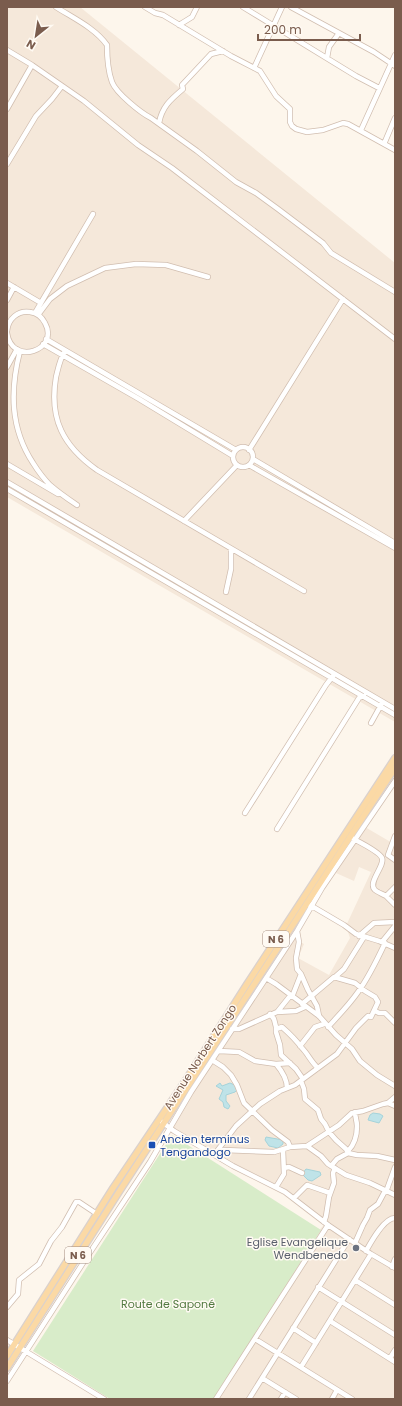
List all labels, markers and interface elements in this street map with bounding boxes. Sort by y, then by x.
north arrow [16,16,56,56]
scale bar [258,16,360,42]
text: 200 m [264,21,302,38]
text: N [23,36,39,54]
road number: N 6 [263,931,289,947]
street label: Avenue Norbert Zongo [160,1001,240,1113]
place label: Ancien terminus Tengandogo [160,1131,250,1160]
marker: Ancien terminus Tengandogo [147,1140,157,1150]
place label: Eglise Evangelique Wendbenedo [247,1234,348,1263]
marker: Eglise Evangelique Wendbenedo [351,1243,361,1253]
road number: N 6 [65,1247,91,1263]
park label: Route de Saponé [121,1296,215,1312]

